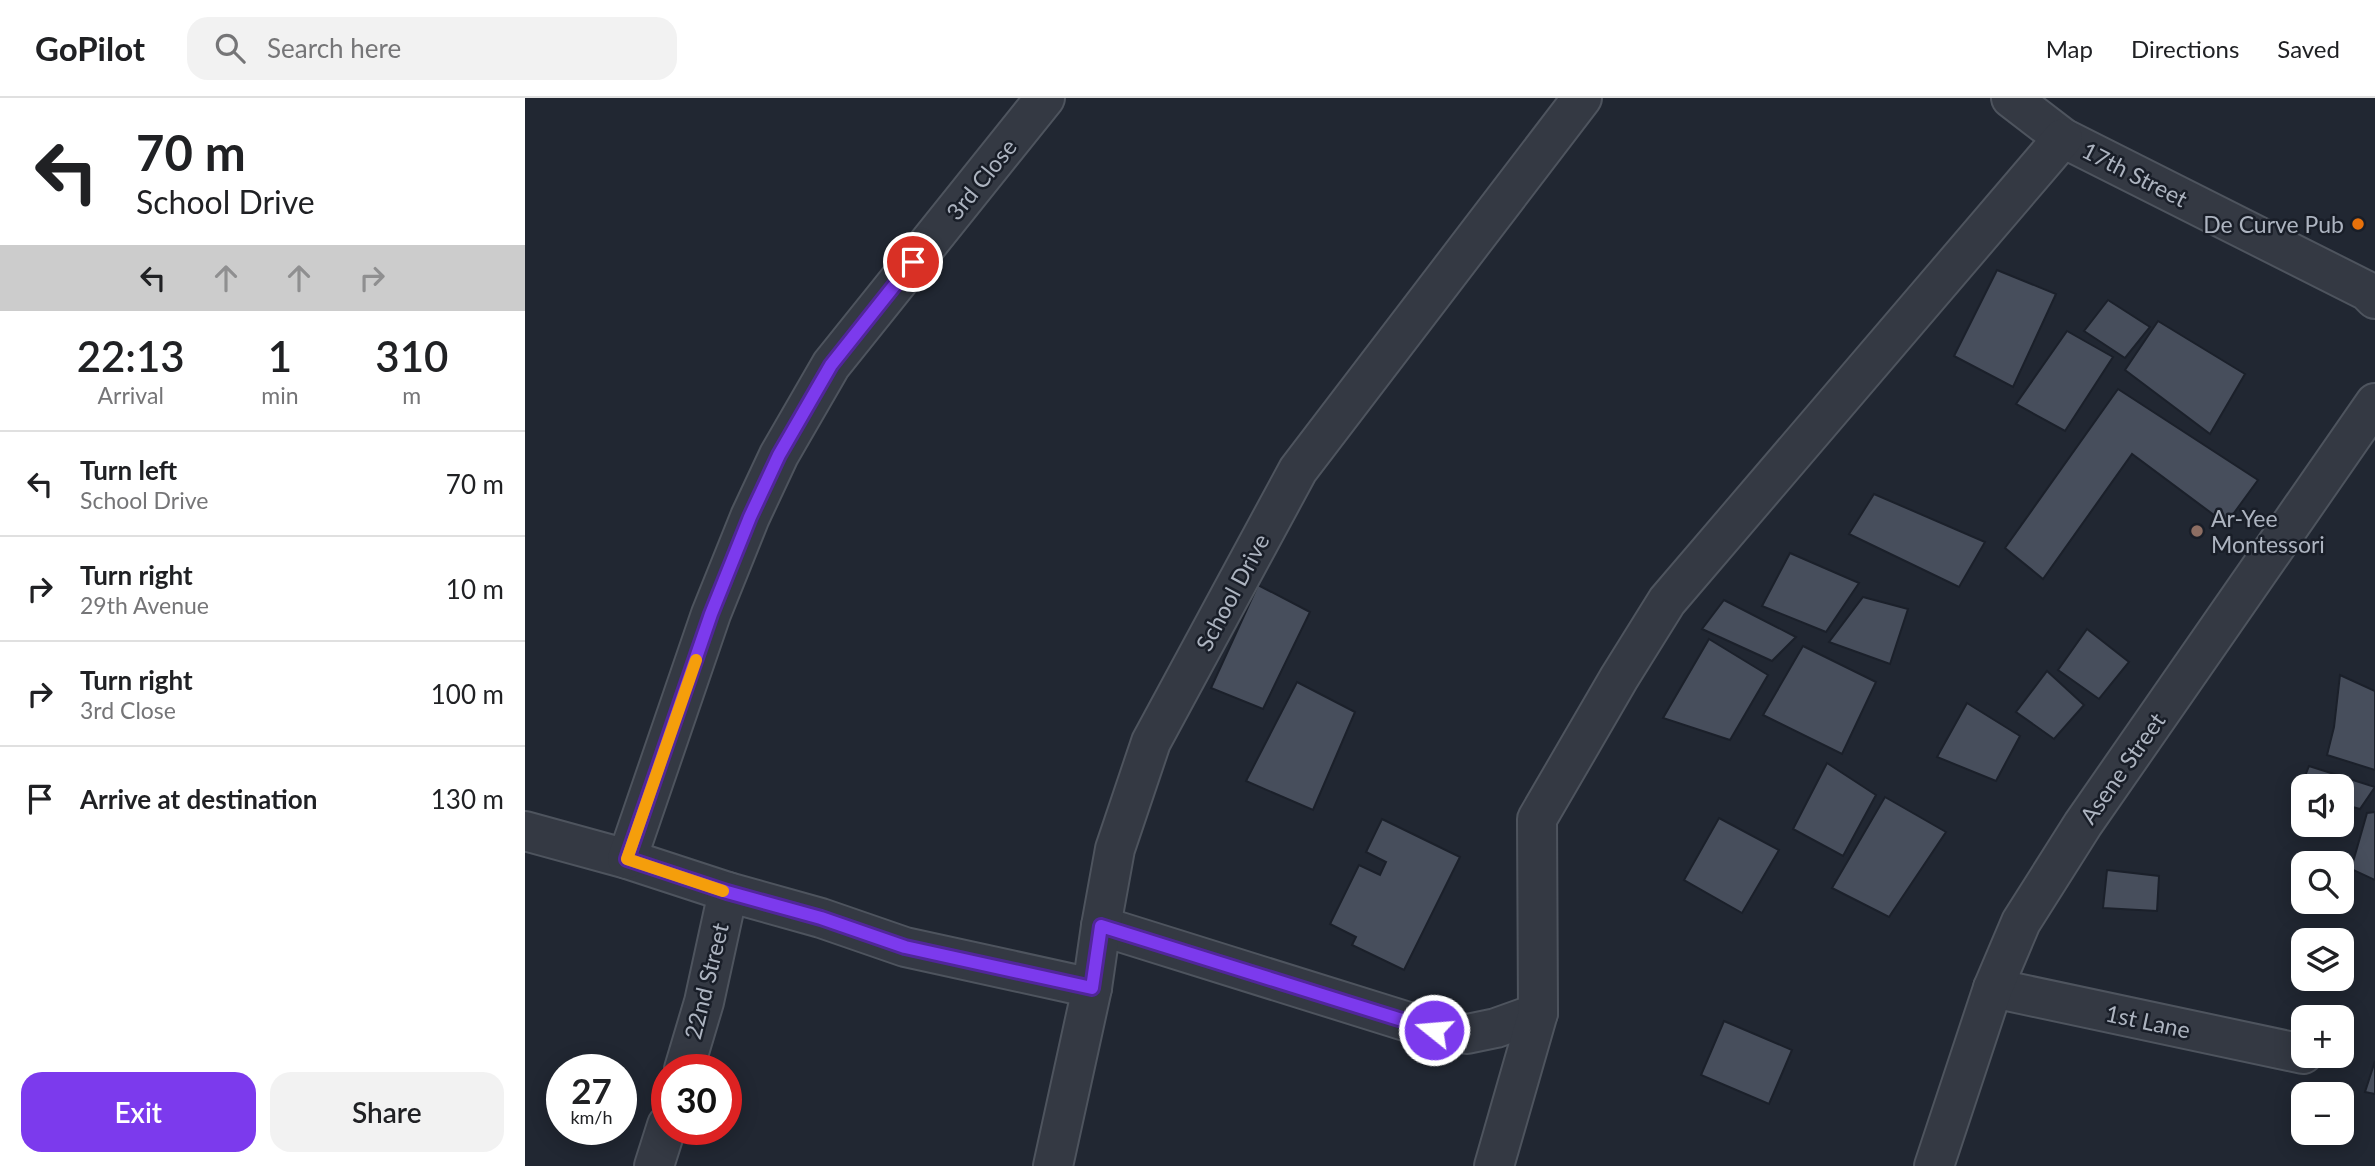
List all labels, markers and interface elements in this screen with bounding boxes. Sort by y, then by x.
search box [187,17,677,80]
text: GoPilot [35,28,145,68]
icon: search [211,29,249,67]
text: Search here [267,32,401,64]
text: Map [2046,34,2093,63]
text: Directions [2131,34,2239,63]
text: Saved [2277,34,2340,63]
text: 70 m [136,123,246,181]
icon: left [21,126,112,217]
street label: 3rd Close [940,133,1022,225]
street label: 17th Street [2078,136,2193,213]
text: School Drive [136,182,315,221]
place label: De Curve Pub [2203,210,2344,238]
marker: De Curve Pub [2350,216,2366,232]
pin [883,232,943,292]
icon: arrive [894,243,932,281]
icon: left [134,259,172,297]
icon: ahead [207,259,245,297]
icon: ahead [280,259,318,297]
icon: right [353,259,391,297]
text: 22:13 [77,331,185,381]
text: 1 [268,331,292,381]
text: 310 [375,331,448,381]
text: Arrival [98,381,164,409]
text: min [261,381,299,409]
text: m [402,381,421,409]
text: Turn left [80,454,177,486]
icon: left [21,465,59,503]
text: 70 m [446,468,504,500]
text: School Drive [80,486,208,514]
place label: Ar-Yee Montessori [2211,504,2325,558]
marker: Ar-Yee Montessori [2189,523,2205,539]
street label: School Drive [1189,529,1275,655]
text: Turn right [80,559,193,591]
icon: right [21,570,59,608]
text: 10 m [446,573,504,605]
text: 29th Avenue [80,591,209,619]
text: Turn right [80,664,193,696]
icon: right [21,675,59,713]
text: 100 m [431,678,504,710]
text: 3rd Close [80,696,176,724]
street label: Asene Street [2074,706,2171,829]
map controls [2291,774,2354,1145]
button: sound [2291,774,2354,837]
icon: arrive [21,780,59,818]
text: Arrive at destination [80,783,317,815]
text: 130 m [431,783,504,815]
button: search [2291,851,2354,914]
street label: 22nd Street [678,919,734,1042]
button: layers [2291,928,2354,991]
position arrow [1397,993,1471,1067]
street label: 1st Lane [2103,998,2193,1044]
button: + [2291,1005,2354,1068]
speed limit sign: 30 [651,1054,742,1145]
text: 27 [571,1069,612,1111]
button: Exit [21,1072,256,1152]
button: Share [270,1072,504,1152]
button: − [2291,1082,2354,1145]
text: km/h [570,1106,613,1128]

